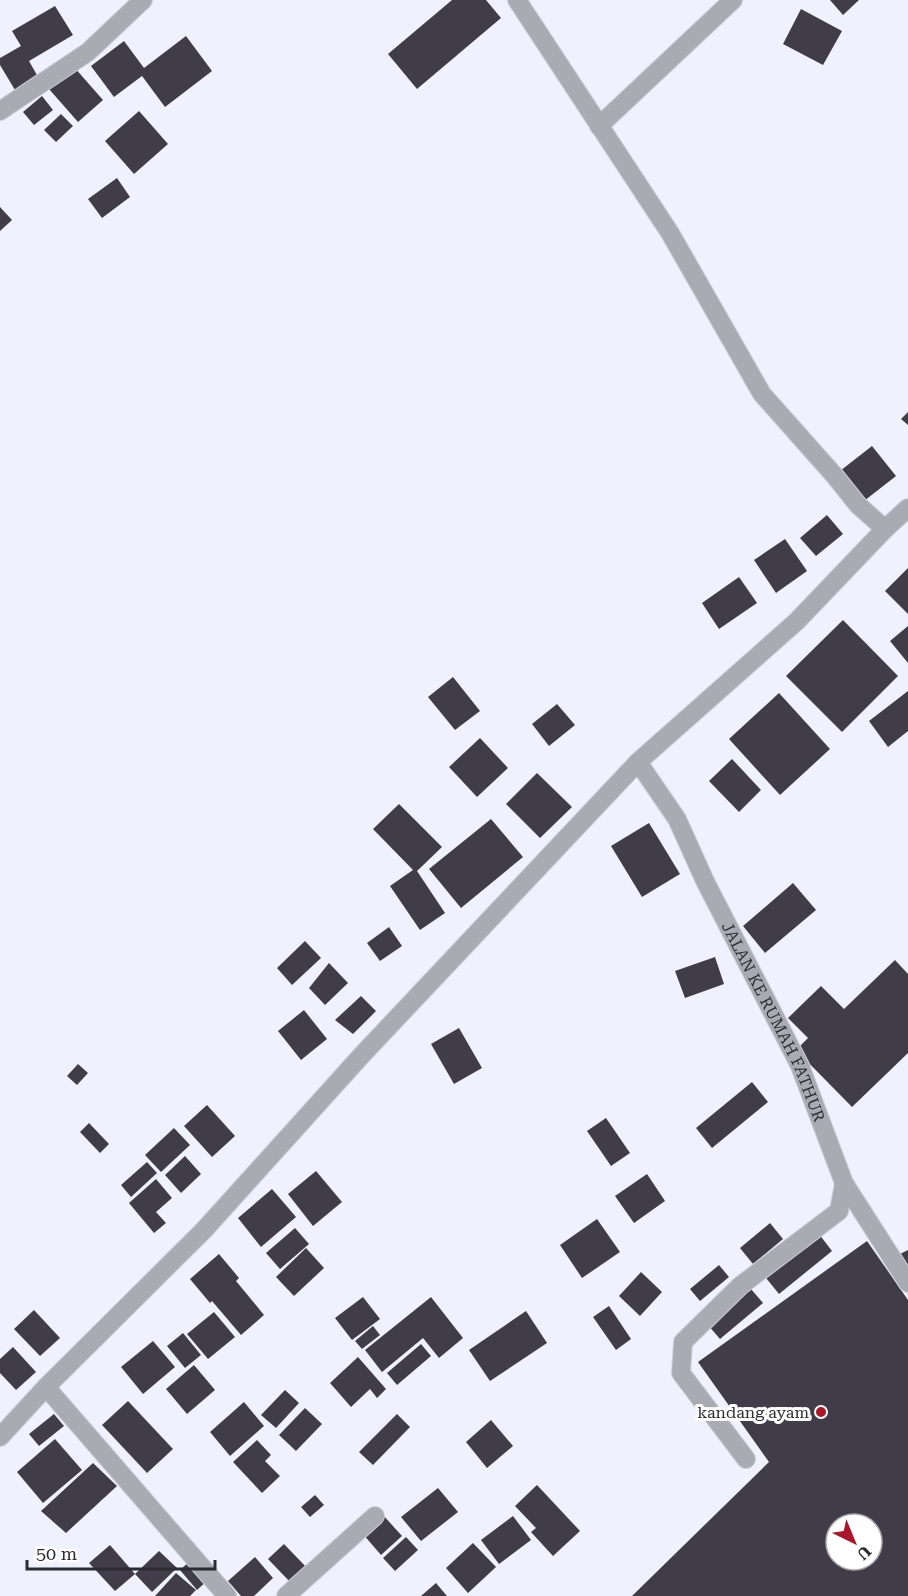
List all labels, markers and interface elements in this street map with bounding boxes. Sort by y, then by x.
street label: JALAN KE RUMAH FATHUR [718,919,829,1124]
place label: kandang ayam [697,1403,809,1422]
marker: kandang ayam [814,1405,828,1419]
north arrow [824,1512,884,1572]
scale bar [27,1533,214,1571]
text: U [853,1541,875,1564]
text: 50 m [36,1543,77,1564]

